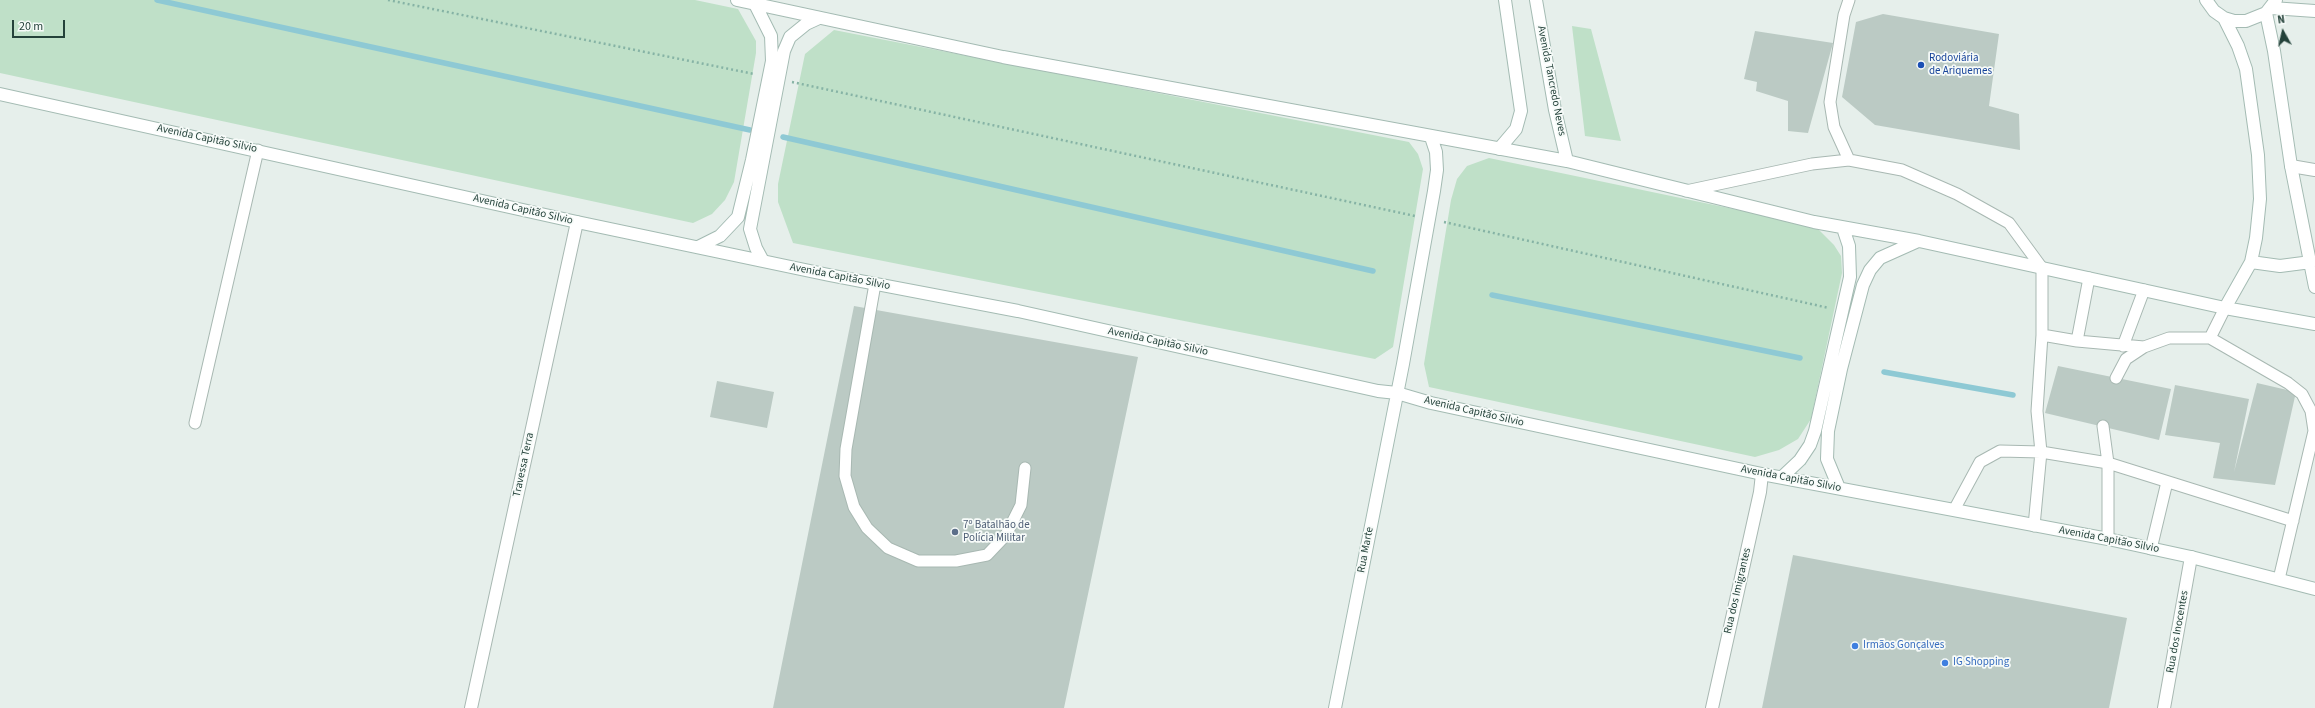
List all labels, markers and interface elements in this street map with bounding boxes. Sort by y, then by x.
scale bar [14,12,67,38]
north arrow [2263,12,2303,52]
text: N [2277,12,2286,28]
text: 20 m [19,18,43,35]
street label: Avenida Tancredo Neves [1534,25,1568,137]
place label: Rodoviária de Ariquemes [1929,52,1992,78]
marker: Rodoviária de Ariquemes [1916,60,1926,70]
street label: Avenida Capitão Silvio [156,122,258,156]
street label: Avenida Capitão Silvio [472,192,574,228]
street label: Avenida Capitão Silvio [789,261,891,293]
street label: Avenida Capitão Silvio [1107,325,1209,359]
street label: Avenida Capitão Silvio [1423,394,1525,430]
street label: Travessa Terra [511,432,537,498]
street label: Avenida Capitão Silvio [1740,463,1842,495]
place label: 7º Batalhão de Polícia Militar [963,519,1030,545]
street label: Avenida Capitão Silvio [2058,524,2160,556]
street label: Rua Marte [1355,526,1377,574]
marker: 7º Batalhão de Polícia Militar [950,527,960,537]
street label: Rua dos Imigrantes [1722,547,1754,635]
street label: Rua dos Inocentes [2164,590,2192,674]
place label: Irmãos Gonçalves [1863,639,1944,653]
marker: Irmãos Gonçalves [1850,641,1860,651]
place label: IG Shopping [1953,656,2009,670]
marker: IG Shopping [1940,658,1950,668]

